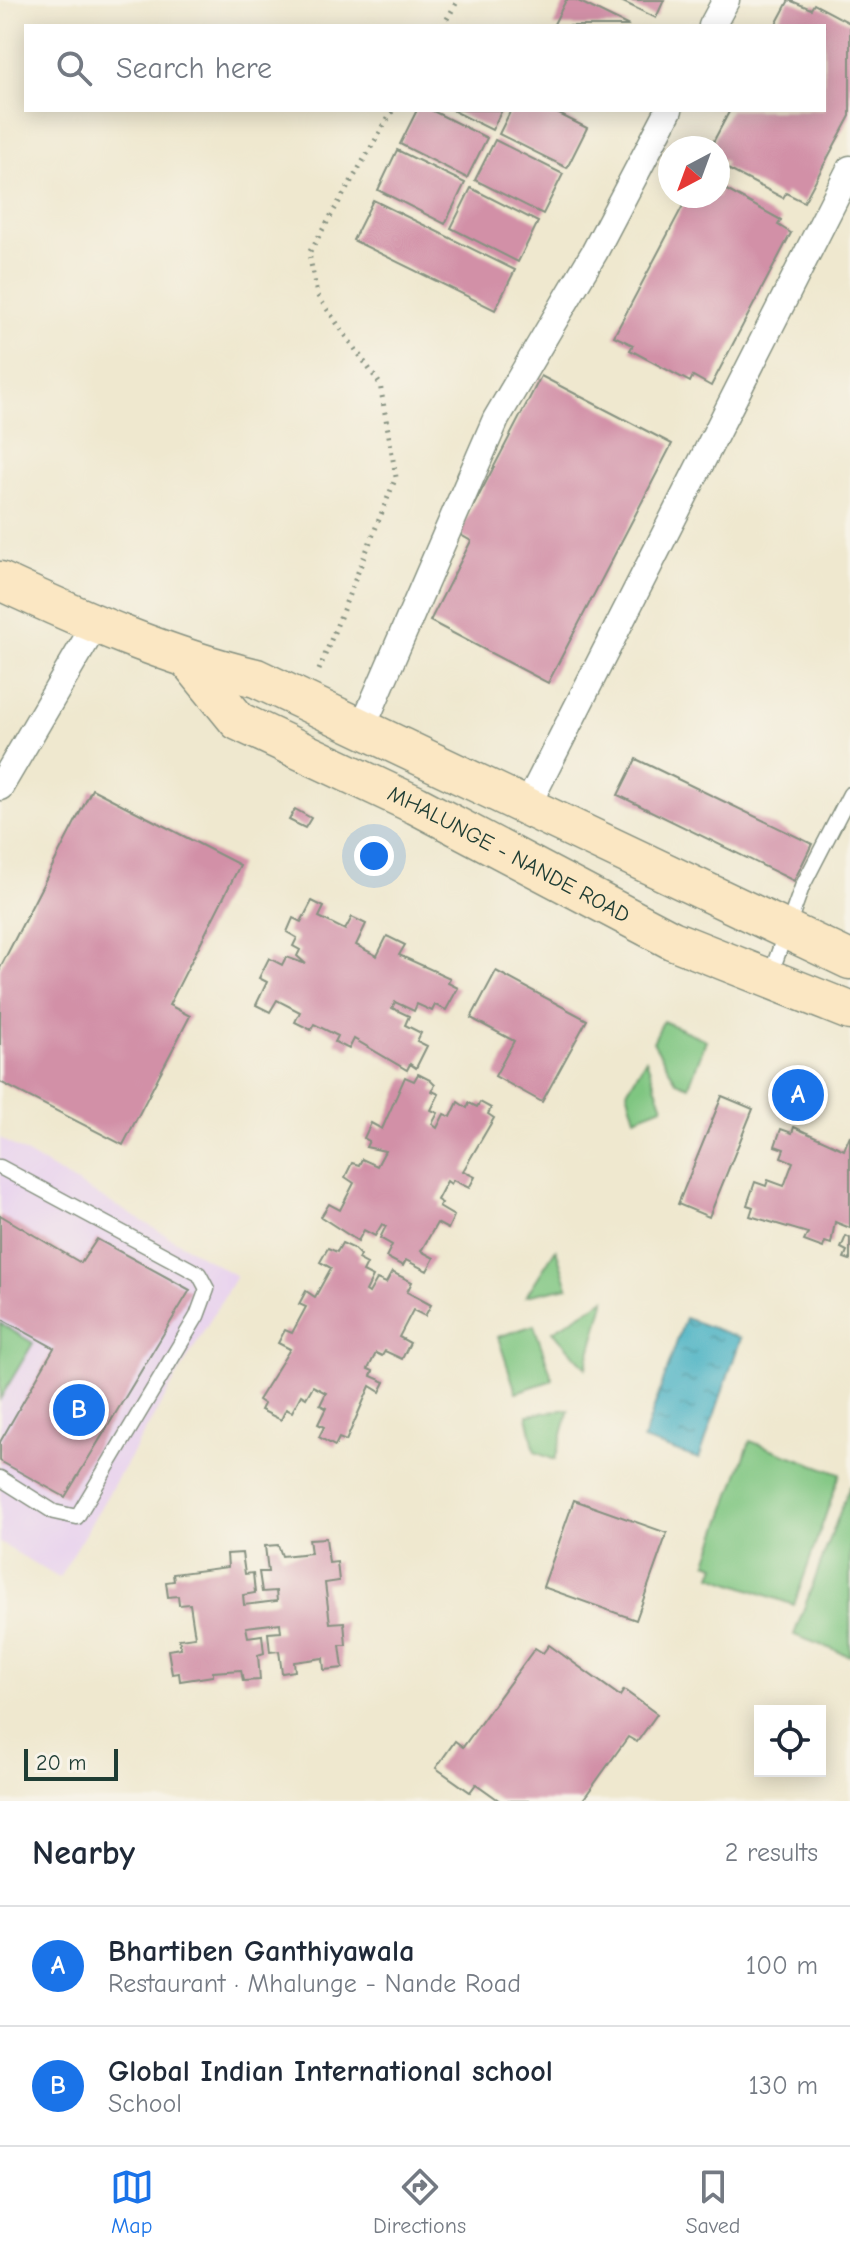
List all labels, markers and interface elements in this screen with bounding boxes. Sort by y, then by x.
search box [24,24,826,112]
icon: search [52,46,96,90]
text: Search here [116,51,272,86]
north arrow [658,136,730,208]
street label: MHALUNGE - NANDE ROAD [383,781,634,928]
your location [354,836,394,876]
pin: A [772,1065,824,1125]
pin: B [53,1380,105,1440]
map controls [754,1705,826,1777]
button: locate [754,1705,826,1777]
scale bar [24,1745,118,1781]
text: 20 m [36,1750,86,1776]
text: Nearby [32,1833,135,1873]
text: 2 results [725,1838,818,1868]
text: Bhartiben Ganthiyawala [108,1934,414,1969]
text: A [51,1951,65,1981]
text: 100 m [746,1951,818,1981]
text: Restaurant · Mhalunge - Nande Road [108,1969,521,1999]
text: Global Indian International school [108,2054,553,2089]
text: B [50,2071,66,2101]
text: 130 m [749,2071,818,2101]
text: School [108,2089,182,2119]
tab: Map [110,2165,154,2239]
tab: Directions [373,2165,466,2239]
tab: Saved [685,2165,740,2239]

